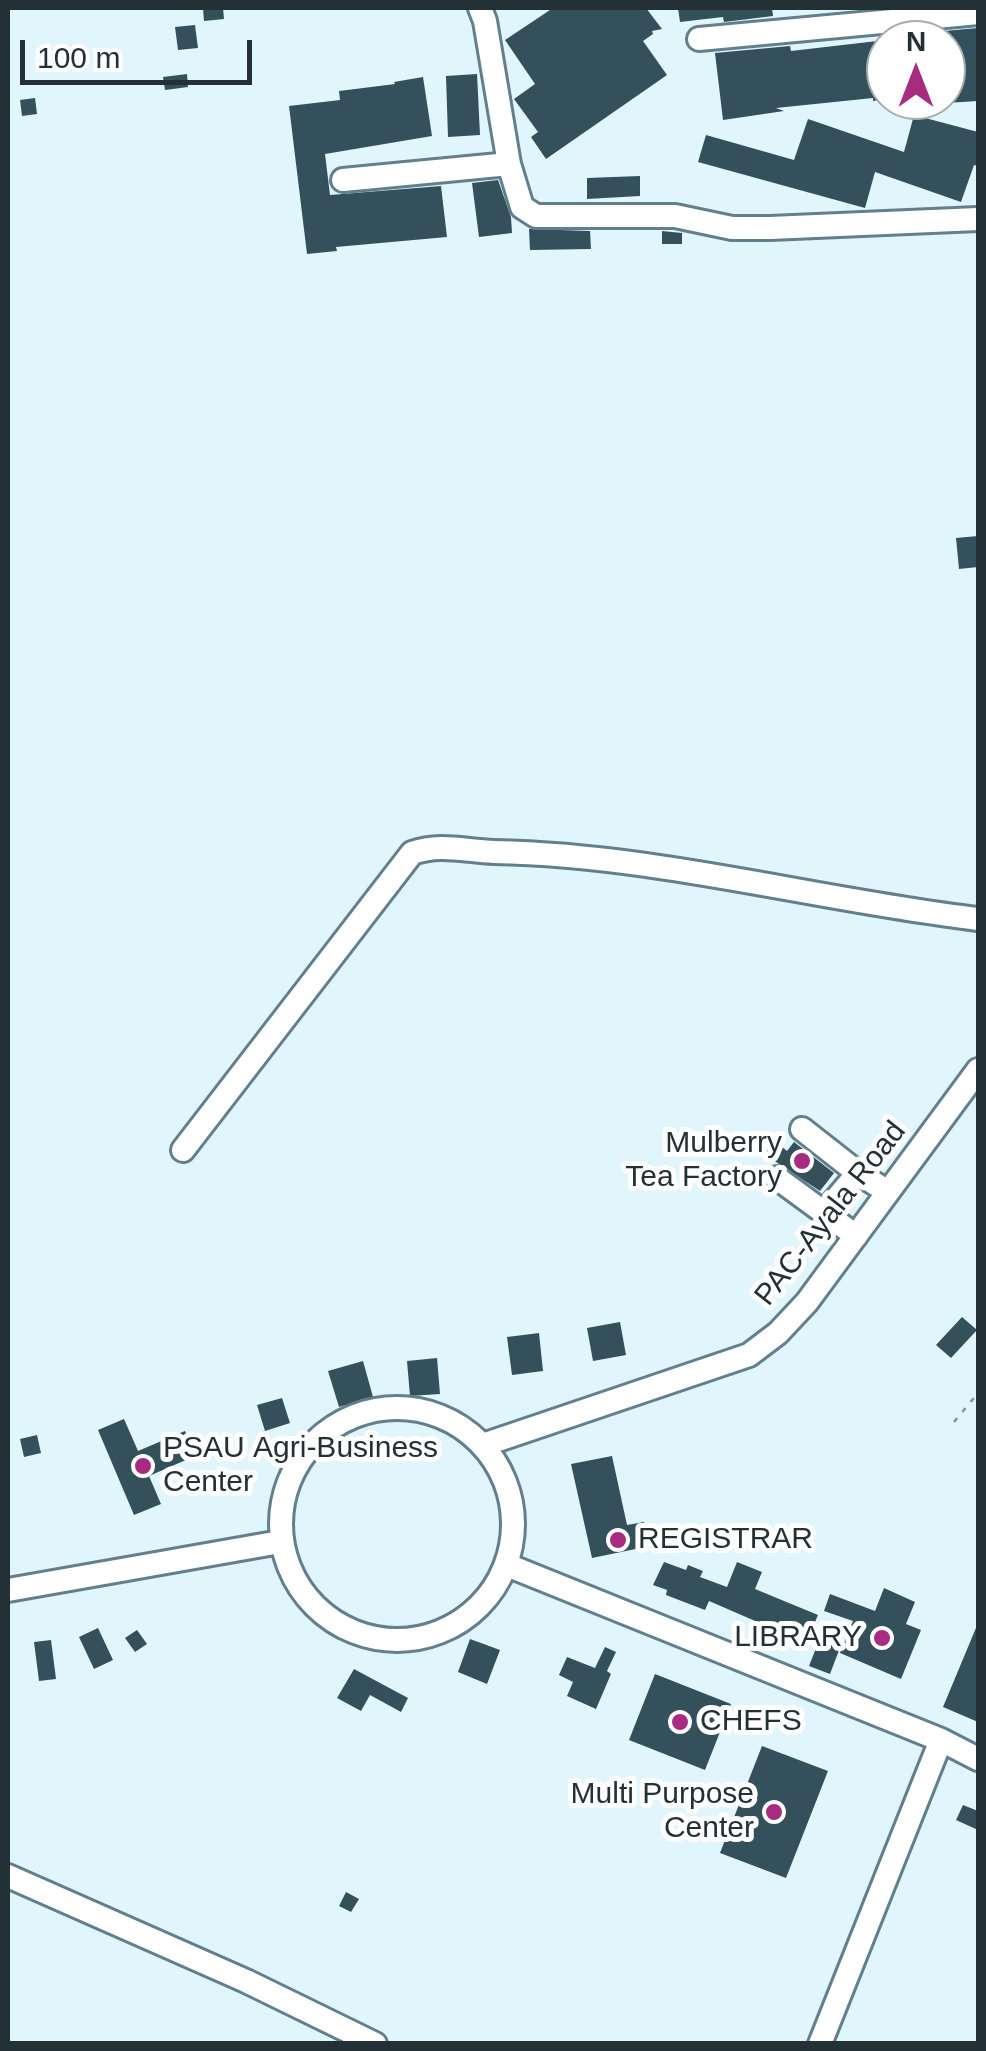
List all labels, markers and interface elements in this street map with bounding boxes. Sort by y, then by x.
scale bar [25,20,258,82]
north arrow [866,20,966,120]
text: N [906,26,926,57]
text: 100 m [37,41,120,74]
street label: PAC-Ayala Road [748,1115,914,1313]
place label: Mulberry Tea Factory [625,1126,782,1196]
marker: Mulberry Tea Factory [791,1150,813,1172]
place label: PSAU Agri-Business Center [163,1431,438,1502]
marker: PSAU Agri-Business Center [132,1455,154,1477]
place label: REGISTRAR [638,1522,813,1558]
marker: REGISTRAR [607,1529,629,1551]
place label: LIBRARY [734,1620,862,1656]
marker: LIBRARY [871,1627,893,1649]
place label: CHEFS [700,1704,802,1740]
marker: CHEFS [669,1711,691,1733]
place label: Multi Purpose Center [571,1777,754,1848]
marker: Multi Purpose Center [763,1801,785,1823]

